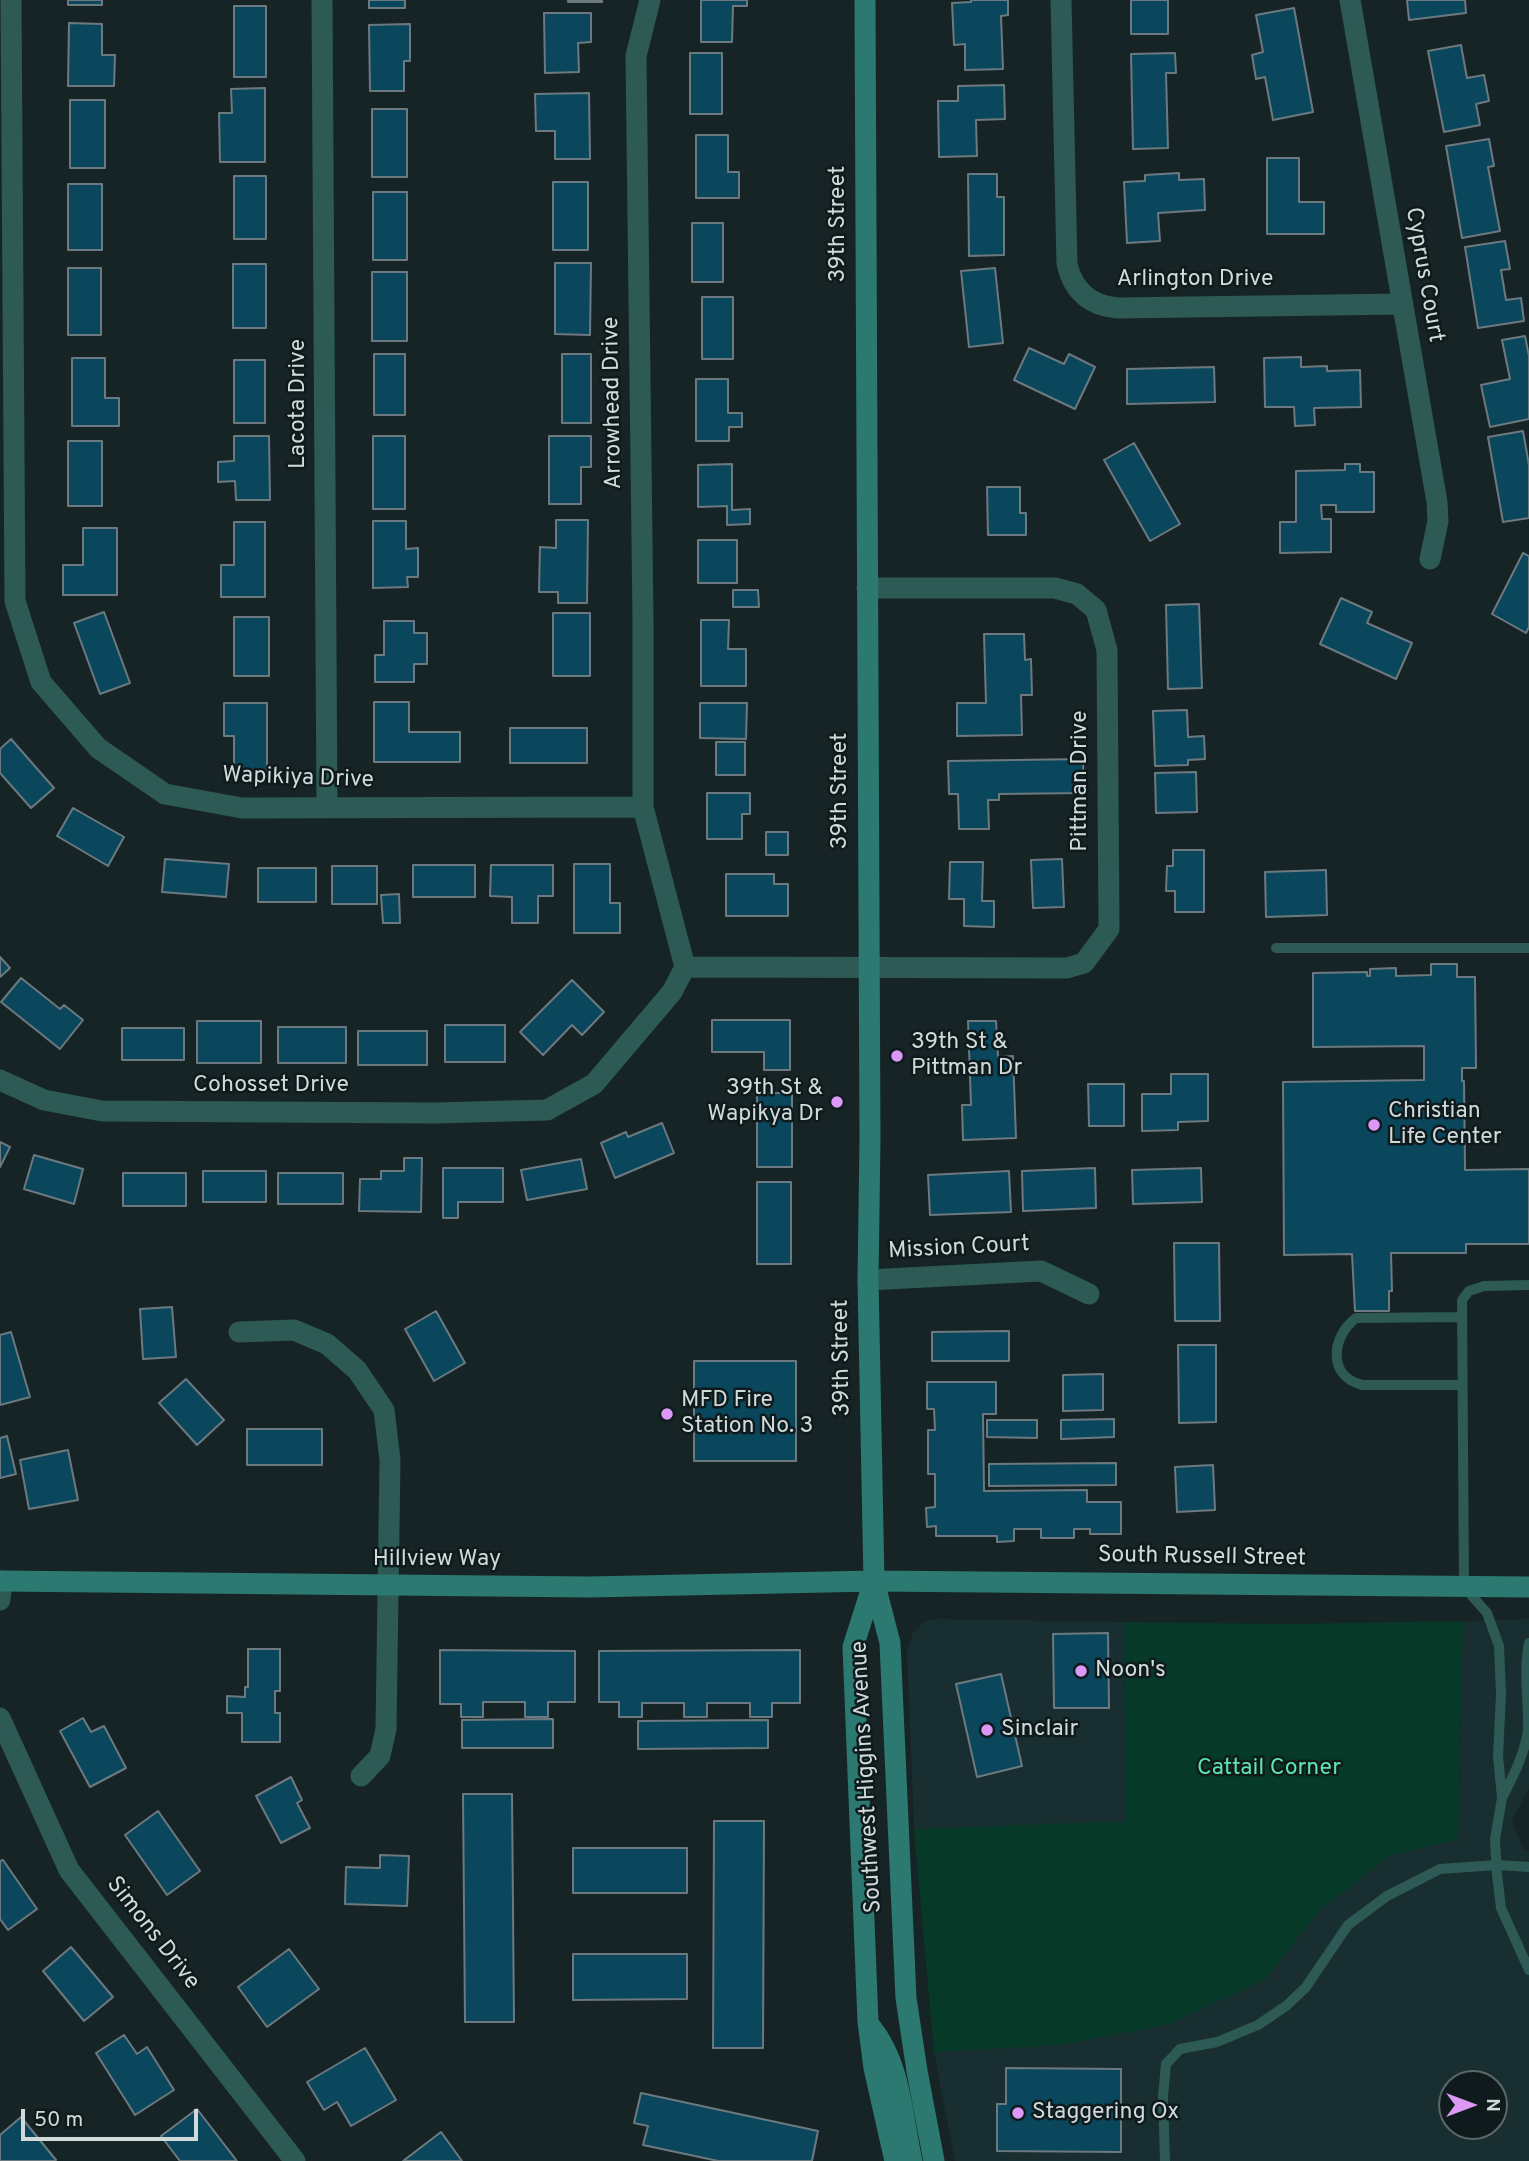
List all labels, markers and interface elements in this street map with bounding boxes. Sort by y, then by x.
street label: 39th Street [825,165,853,283]
street label: Cyprus Court [1398,205,1448,345]
street label: Arlington Drive [1117,266,1273,294]
street label: Arrowhead Drive [599,316,629,490]
street label: Lacota Drive [285,339,313,469]
street label: Pittman Drive [1067,710,1095,852]
street label: 39th Street [827,732,855,850]
street label: Wapikiya Drive [222,763,374,795]
place label: 39th St & Pittman Dr [911,1029,1023,1083]
marker: 39th St & Pittman Dr [889,1048,905,1064]
street label: Cohosset Drive [193,1072,349,1100]
place label: 39th St & Wapikya Dr [707,1075,823,1129]
marker: 39th St & Wapikya Dr [829,1094,845,1110]
place label: Christian Life Center [1388,1098,1502,1152]
marker: Christian Life Center [1366,1117,1382,1133]
street label: Mission Court [888,1232,1030,1266]
street label: 39th Street [828,1299,858,1417]
place label: MFD Fire Station No. 3 [681,1387,813,1441]
marker: MFD Fire Station No. 3 [659,1406,675,1422]
street label: South Russell Street [1098,1542,1306,1574]
street label: Hillview Way [373,1546,501,1574]
street label: Southwest Higgins Avenue [847,1640,889,1914]
place label: Noon's [1095,1657,1166,1685]
marker: Noon's [1073,1663,1089,1679]
place label: Sinclair [1001,1716,1078,1744]
marker: Sinclair [979,1722,995,1738]
park label: Cattail Corner [1197,1755,1341,1783]
street label: Simons Drive [99,1872,205,1996]
north arrow [1438,2070,1508,2140]
scale bar [24,2094,201,2138]
text: N [1480,2098,1504,2112]
place label: Staggering Ox [1032,2099,1179,2127]
marker: Staggering Ox [1010,2105,1026,2121]
text: 50 m [34,2107,83,2134]

